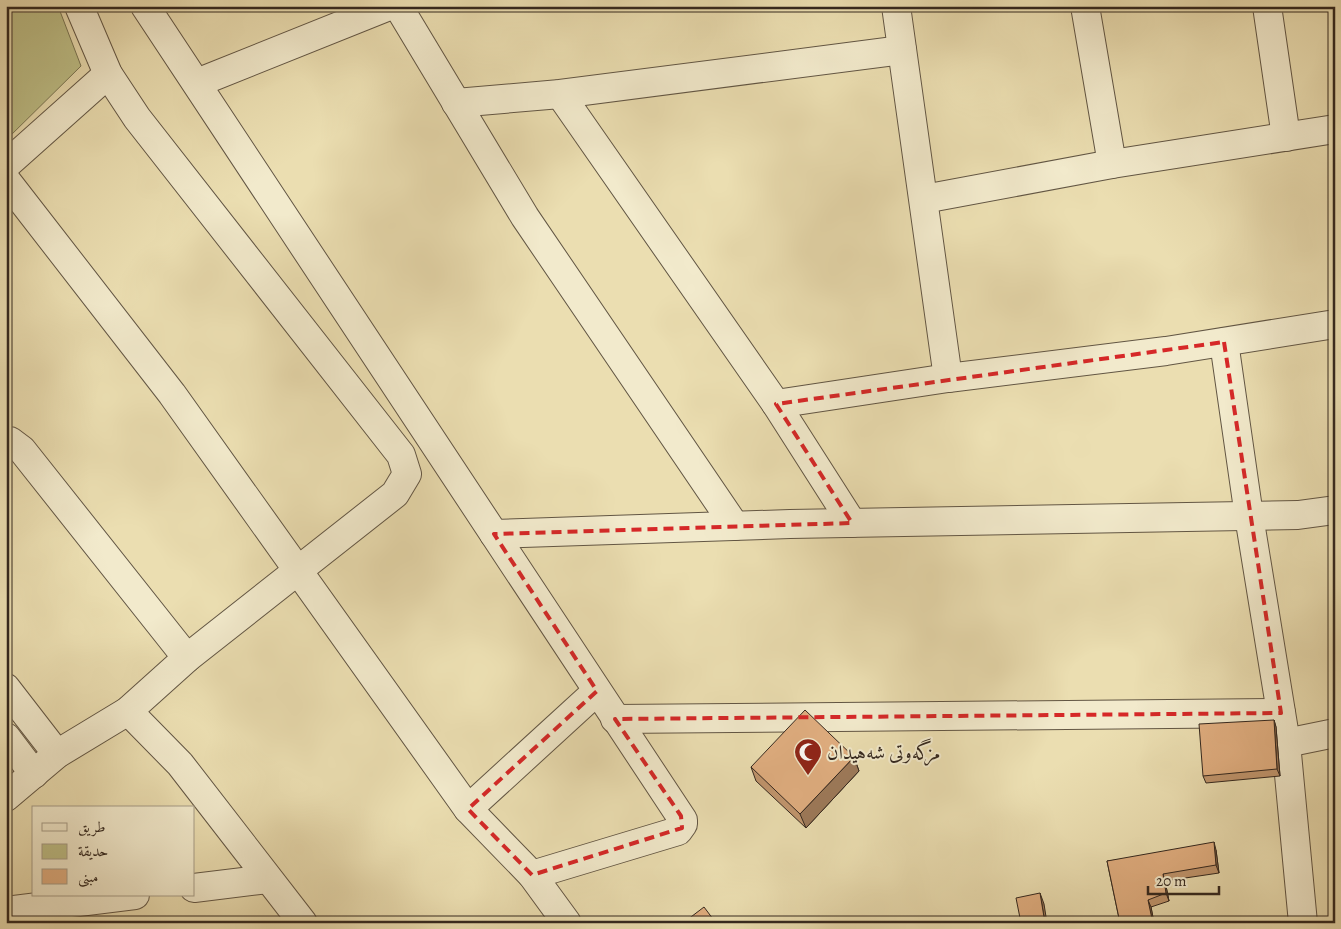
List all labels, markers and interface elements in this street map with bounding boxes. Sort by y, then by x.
mosque icon: مزگەوتی شەهیدان [793,737,823,776]
place label: مزگەوتی شەهیدان [827,738,940,766]
legend [32,806,195,896]
text: طريق [78,817,105,837]
text: حديقة [78,841,108,861]
scale bar [1148,864,1220,896]
text: مبنى [78,867,98,888]
text: 20 m [1156,871,1187,891]

